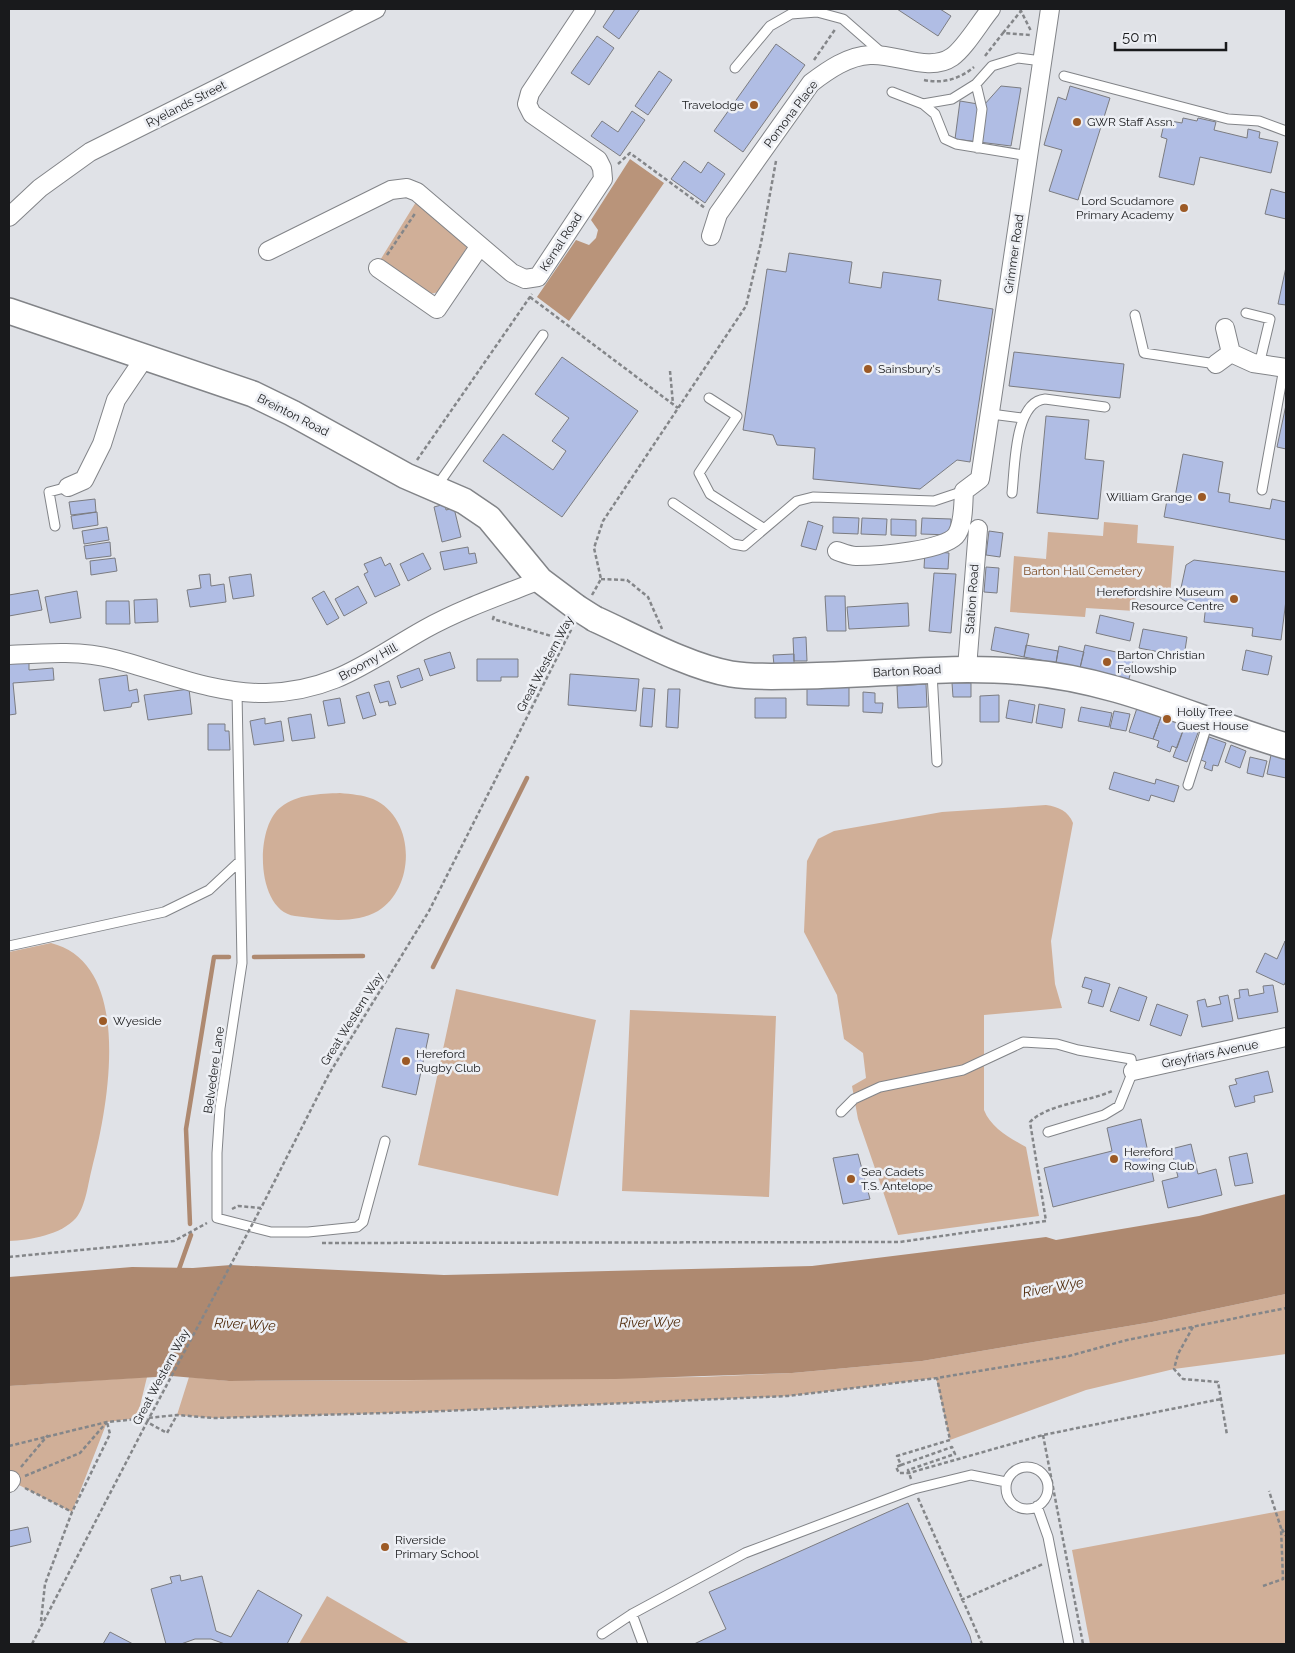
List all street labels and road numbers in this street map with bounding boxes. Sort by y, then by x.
street label: Ryelands Street [144,78,228,130]
street label: Pomona Place [761,78,821,150]
street label: Kernal Road [537,210,585,274]
street label: Grimmer Road [1001,213,1027,295]
street label: Breinton Road [255,391,331,439]
street label: Station Road [963,563,981,635]
street label: Great Western Way [514,613,577,715]
street label: Broomy Hill [336,640,400,684]
street label: Barton Road [872,662,942,680]
street label: Great Western Way [318,970,387,1068]
street label: Belvedere Lane [201,1026,227,1114]
street label: Greyfriars Avenue [1161,1037,1259,1071]
street label: Great Western Way [130,1326,193,1428]

